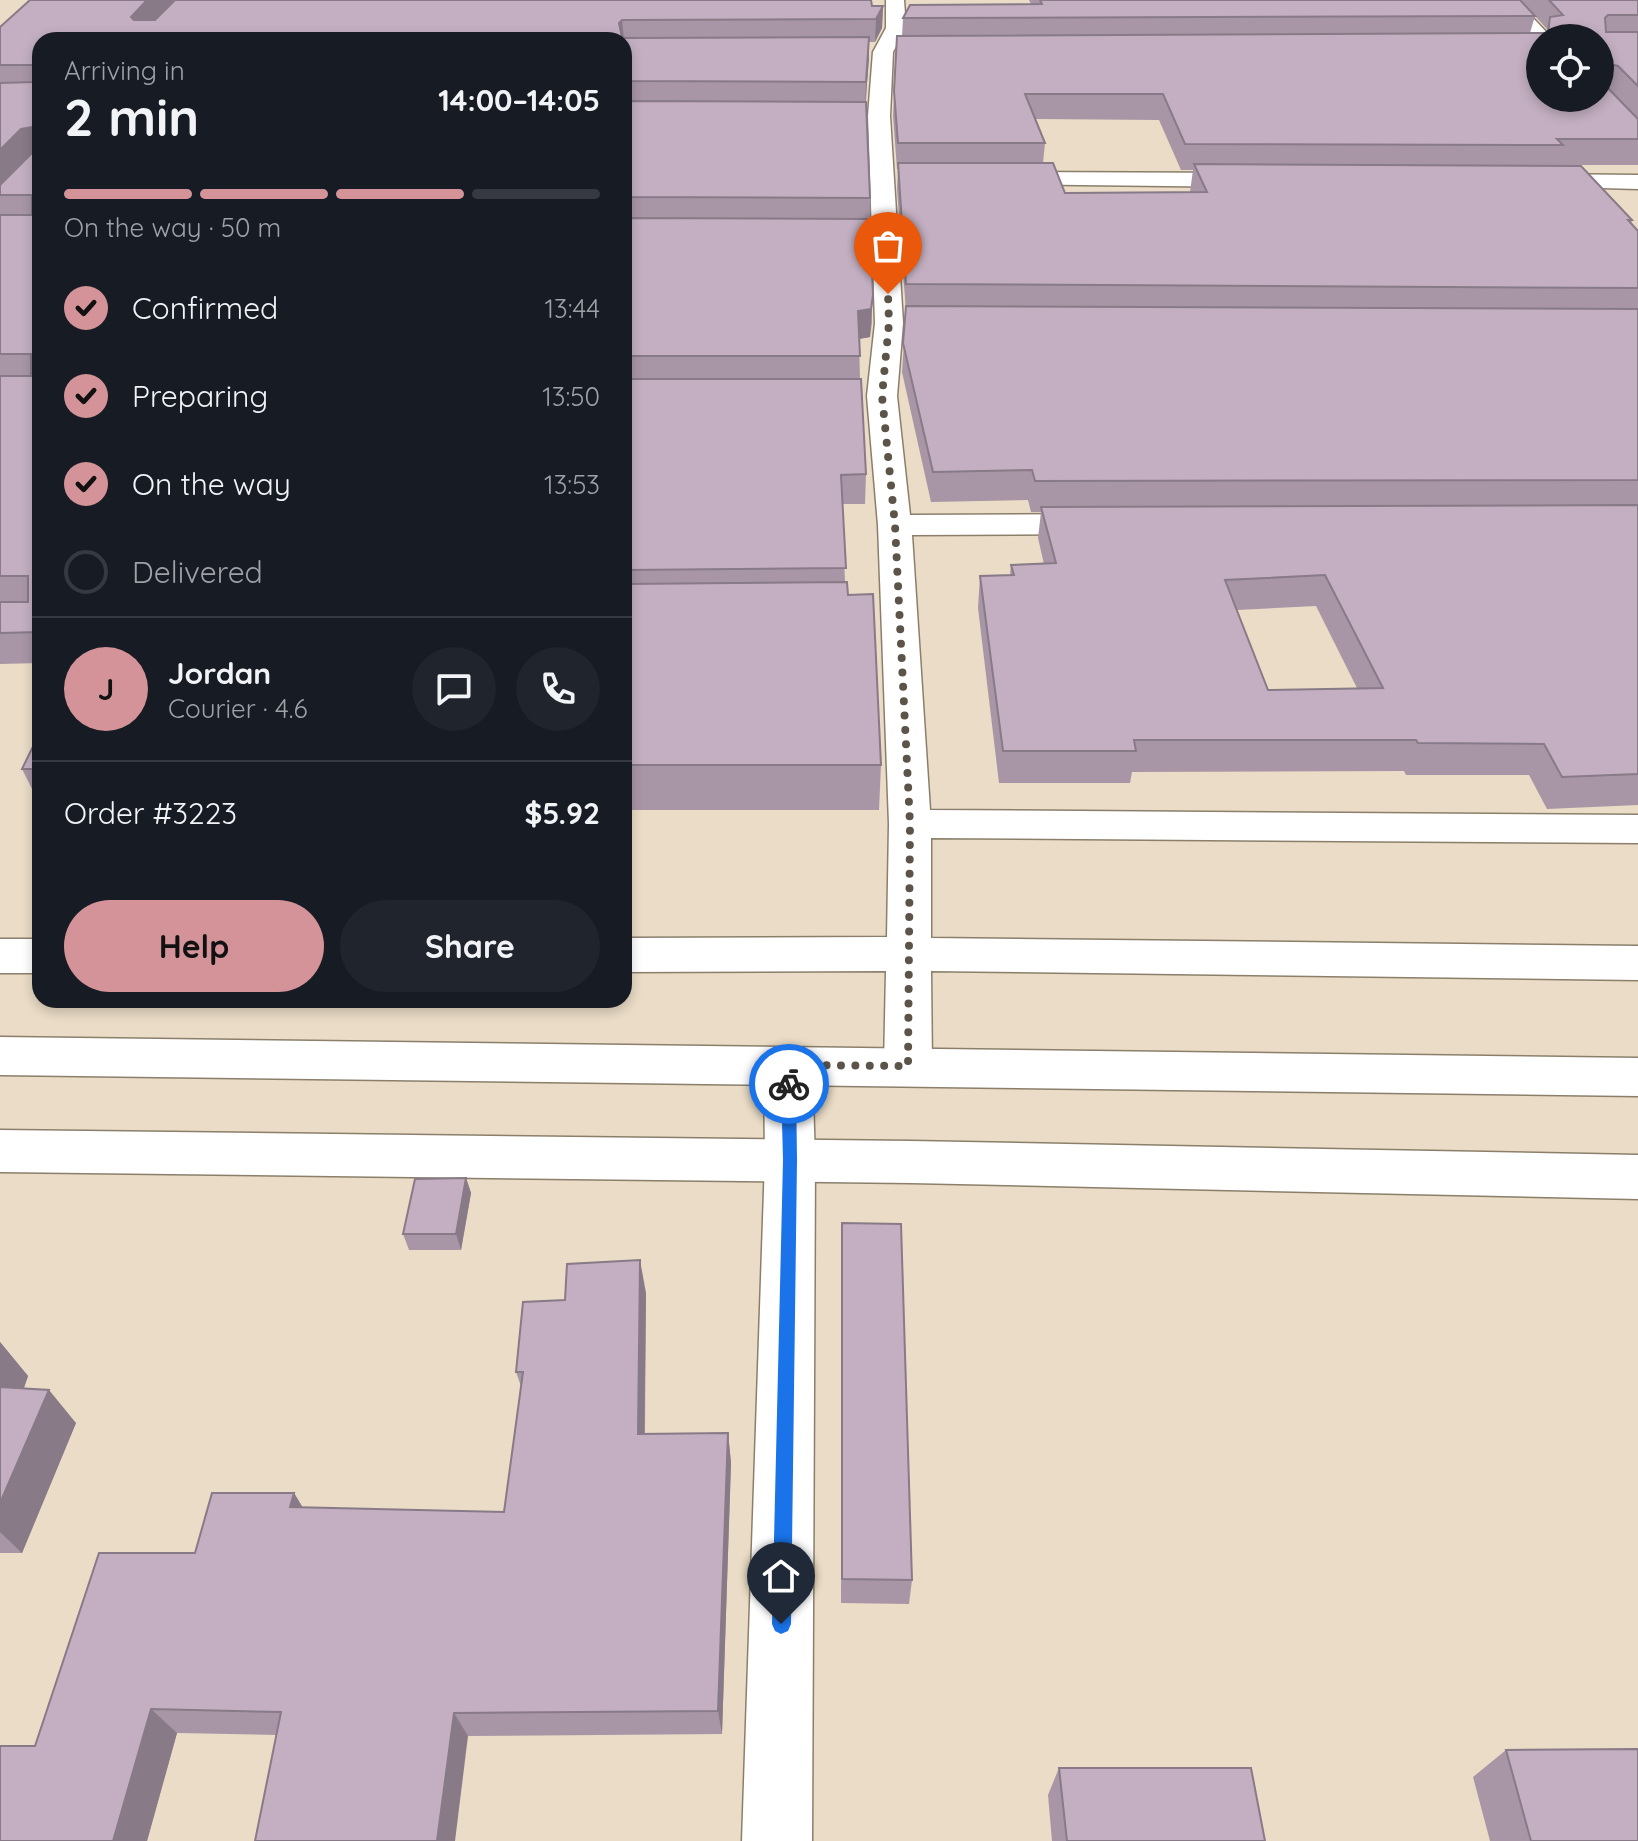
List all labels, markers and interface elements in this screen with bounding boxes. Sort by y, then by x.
map controls [1526,24,1614,112]
button: locate [1526,24,1614,112]
text: Arriving in [64,54,185,87]
text: 14:00–14:05 [438,81,600,119]
text: 2 min [64,84,199,149]
text: On the way · 50 m [64,211,281,244]
pin [854,212,922,294]
icon: bag [866,224,910,268]
icon: check [64,286,108,330]
text: Confirmed [132,289,278,327]
text: 13:44 [544,292,600,325]
icon: check [64,374,108,418]
text: Preparing [132,377,268,415]
text: 13:50 [542,380,600,413]
icon: check [64,462,108,506]
text: On the way [132,465,291,503]
text: 13:53 [544,468,600,501]
text: Delivered [132,553,263,591]
button: chat [412,647,496,731]
button: phone [516,647,600,731]
text: Jordan [168,654,271,692]
text: J [98,670,114,708]
text: Courier · 4.6 [168,692,307,725]
text: Order #3223 [64,794,237,832]
text: $5.92 [524,794,600,832]
button: Help [64,900,324,992]
button: Share [340,900,600,992]
courier [749,1044,829,1124]
icon: bike [767,1062,811,1106]
pin [747,1542,815,1624]
icon: home [759,1554,803,1598]

